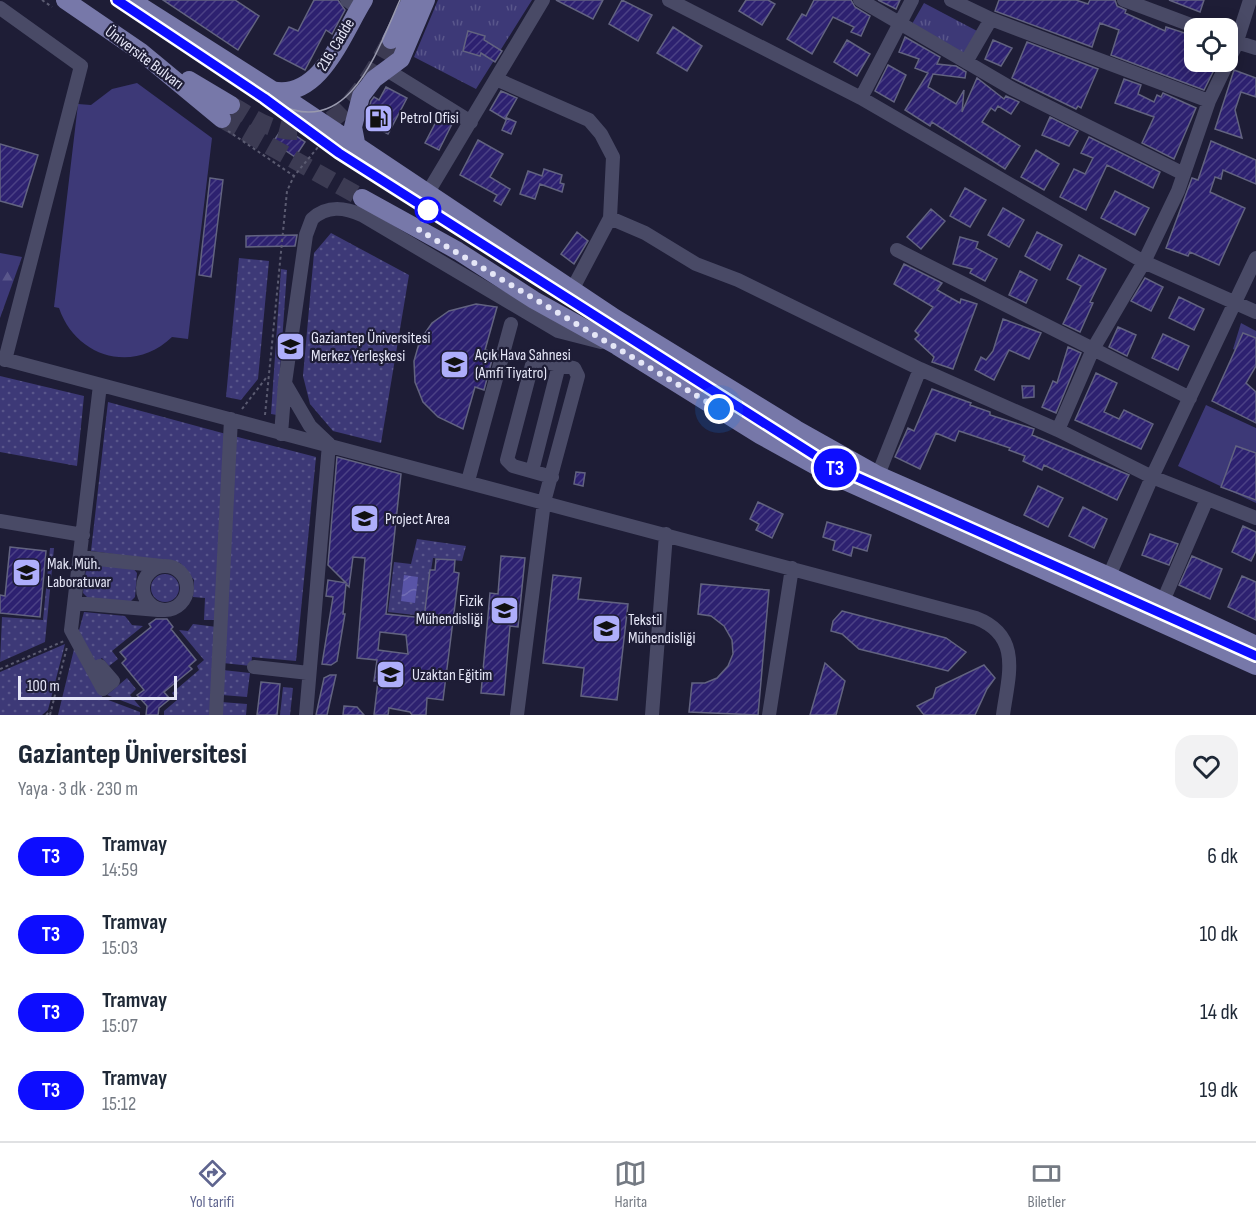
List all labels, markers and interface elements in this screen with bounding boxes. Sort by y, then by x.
street label: 216. Cadde [313,15,359,75]
map controls [1184,18,1238,72]
button: locate [1184,18,1238,72]
street label: Üniversite Bulvarı [101,22,187,94]
fuel station icon: Petrol Ofisi [363,102,395,134]
place label: Petrol Ofisi [400,109,459,128]
unlabelled marker [415,197,441,223]
place label: Gaziantep Üniversitesi Merkez Yerleşkesi [311,329,430,366]
school or university icon: Gaziantep Üniversitesi Merkez Yerleşkesi [274,331,306,363]
place label: Açık Hava Sahnesi (Amfi Tiyatro) [474,346,571,383]
school or university icon: Açık Hava Sahnesi (Amfi Tiyatro) [438,348,470,380]
your location [704,394,734,424]
line badge: T3 [808,448,862,488]
text: T3 [826,456,844,481]
school or university icon: Project Area [348,503,380,535]
place label: Project Area [385,510,450,529]
place label: Mak. Müh. Laboratuvar [47,555,112,592]
school or university icon: Mak. Müh. Laboratuvar [10,557,42,589]
place label: Fizik Mühendisliği [416,592,483,629]
school or university icon: Fizik Mühendisliği [488,594,520,626]
place label: Tekstil Mühendisliği [628,611,695,648]
school or university icon: Tekstil Mühendisliği [591,613,623,645]
school or university icon: Uzaktan Eğitim [375,659,407,691]
place label: Uzaktan Eğitim [412,666,492,685]
scale bar [18,673,177,700]
text: 100 m [27,677,60,696]
button: heart [1175,735,1238,798]
text: Gaziantep Üniversitesi [18,738,247,771]
text: Yaya · 3 dk · 230 m [18,777,138,801]
text: Tramvay [102,831,167,858]
text: 6 dk [1207,843,1238,870]
text: T3 [42,844,60,869]
text: 14:59 [102,858,138,882]
text: Tramvay [102,909,167,936]
text: 10 dk [1199,921,1238,948]
text: T3 [42,922,60,947]
text: 15:03 [102,936,138,960]
text: Tramvay [102,987,167,1014]
text: 14 dk [1200,999,1238,1026]
text: T3 [42,1000,60,1025]
text: 15:07 [102,1014,138,1038]
text: Tramvay [102,1065,167,1092]
text: 19 dk [1199,1077,1238,1104]
text: T3 [42,1078,60,1103]
text: 15:12 [102,1092,136,1116]
tab: Yol tarifi [190,1157,234,1212]
tab: Harita [614,1157,647,1212]
tab: Biletler [1028,1157,1066,1212]

